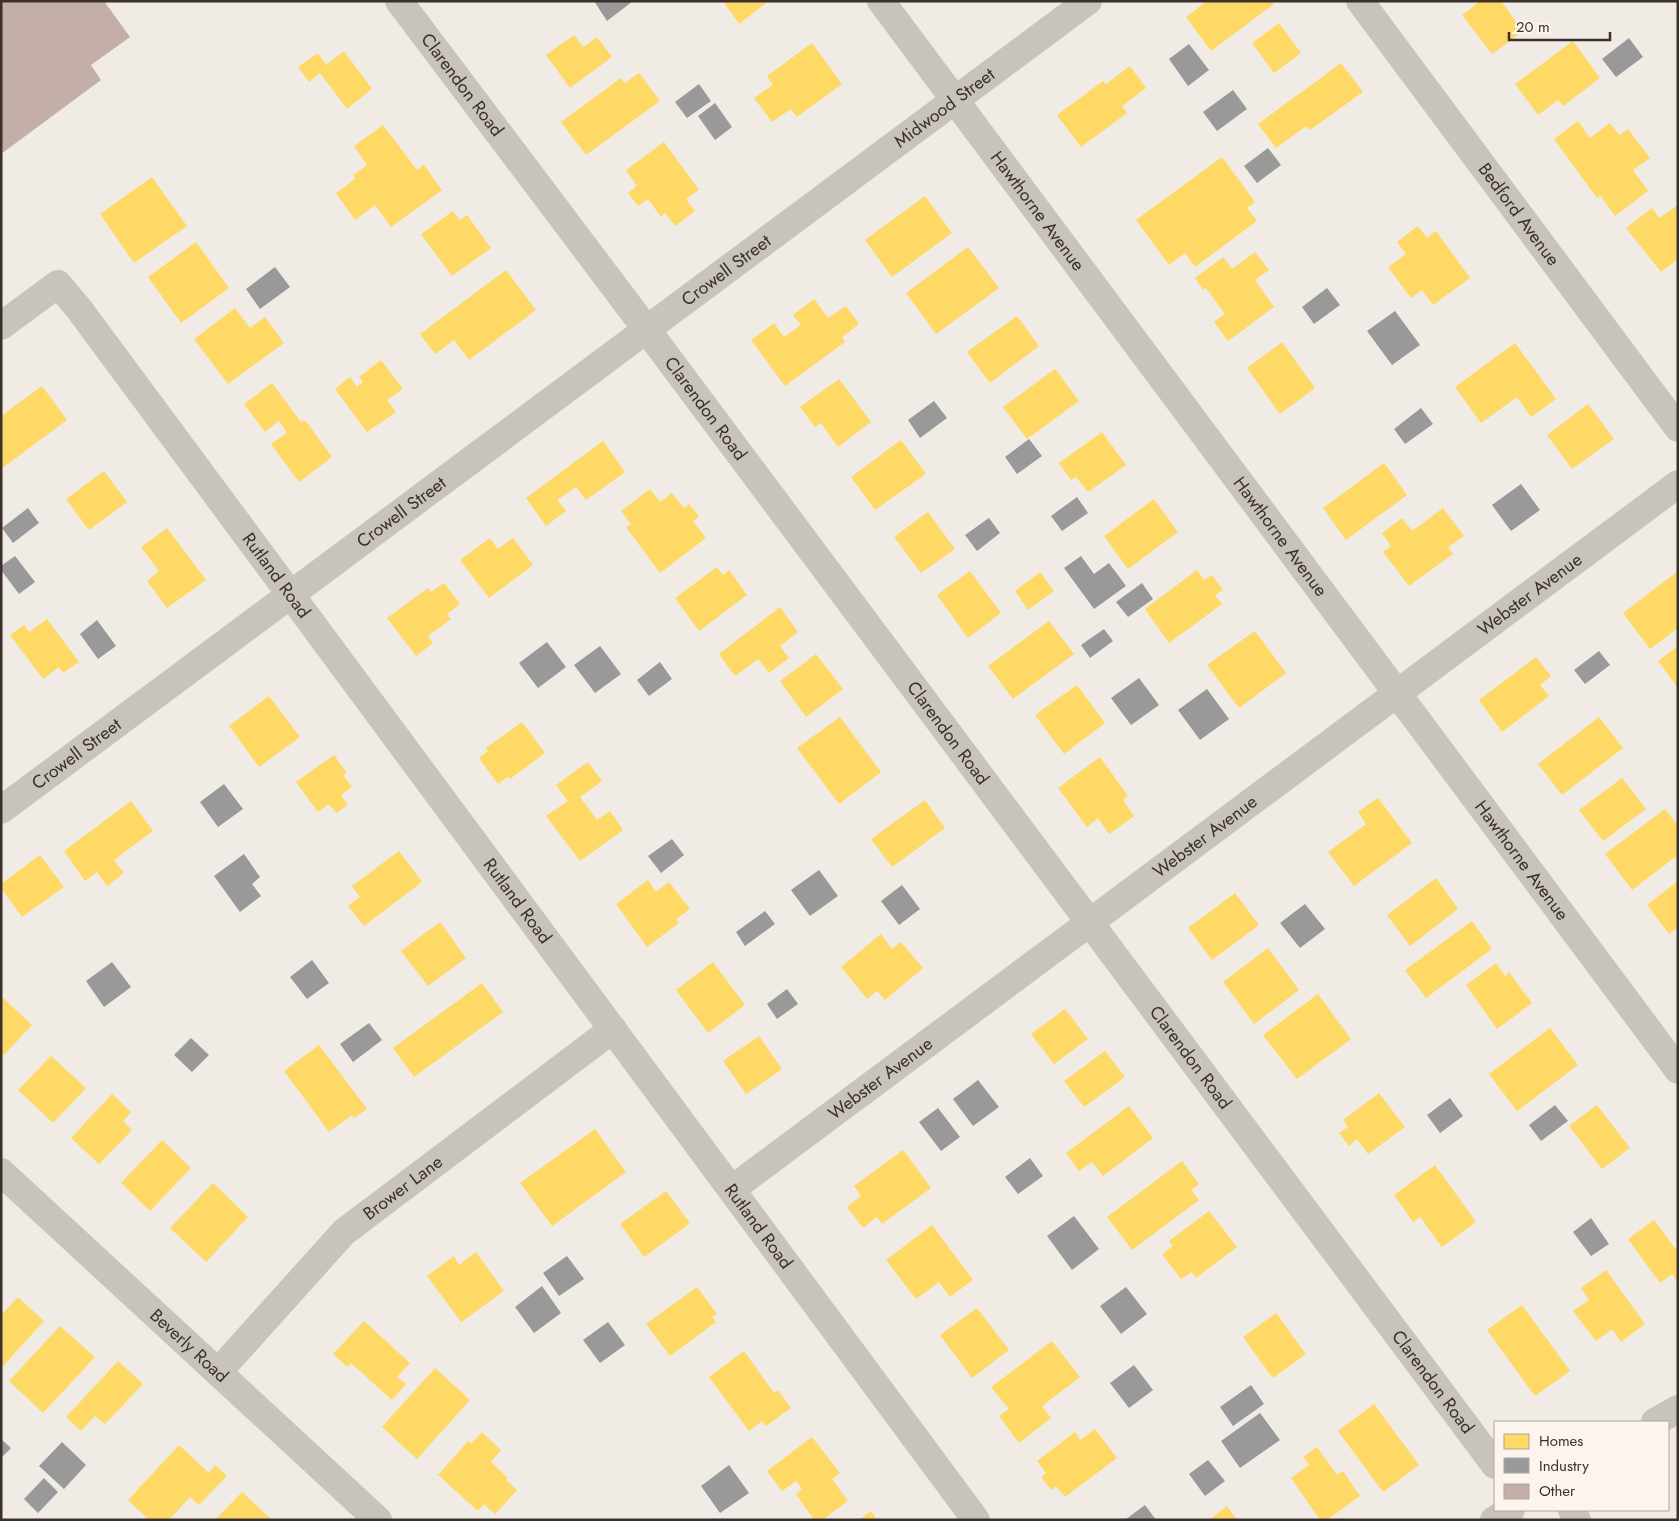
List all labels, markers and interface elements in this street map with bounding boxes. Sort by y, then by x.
scale bar [1509,10,1610,42]
text: 20 m [1516,16,1550,38]
street label: Clarendon Road [415,28,510,142]
street label: Midwood Street [889,61,1001,154]
street label: Hawthorne Avenue [984,146,1091,276]
street label: Bedford Avenue [1472,157,1566,271]
street label: Crowell Street [676,228,777,312]
street label: Clarendon Road [658,351,753,466]
street label: Crowell Street [351,470,452,554]
street label: Hawthorne Avenue [1227,471,1334,602]
street label: Rutland Road [236,527,317,624]
street label: Webster Avenue [1472,547,1588,642]
street label: Clarendon Road [901,676,995,790]
street label: Crowell Street [26,711,127,796]
street label: Webster Avenue [1147,789,1263,884]
street label: Hawthorne Avenue [1468,795,1575,926]
street label: Rutland Road [477,853,558,949]
street label: Clarendon Road [1143,1000,1238,1115]
street label: Webster Avenue [823,1031,938,1126]
street label: Brower Lane [357,1149,448,1226]
street label: Rutland Road [718,1178,799,1274]
street label: Beverly Road [144,1303,234,1389]
street label: Clarendon Road [1385,1325,1480,1439]
legend [1494,1421,1669,1511]
text: Homes [1539,1430,1583,1452]
text: Industry [1539,1455,1589,1477]
text: Other [1539,1480,1576,1502]

